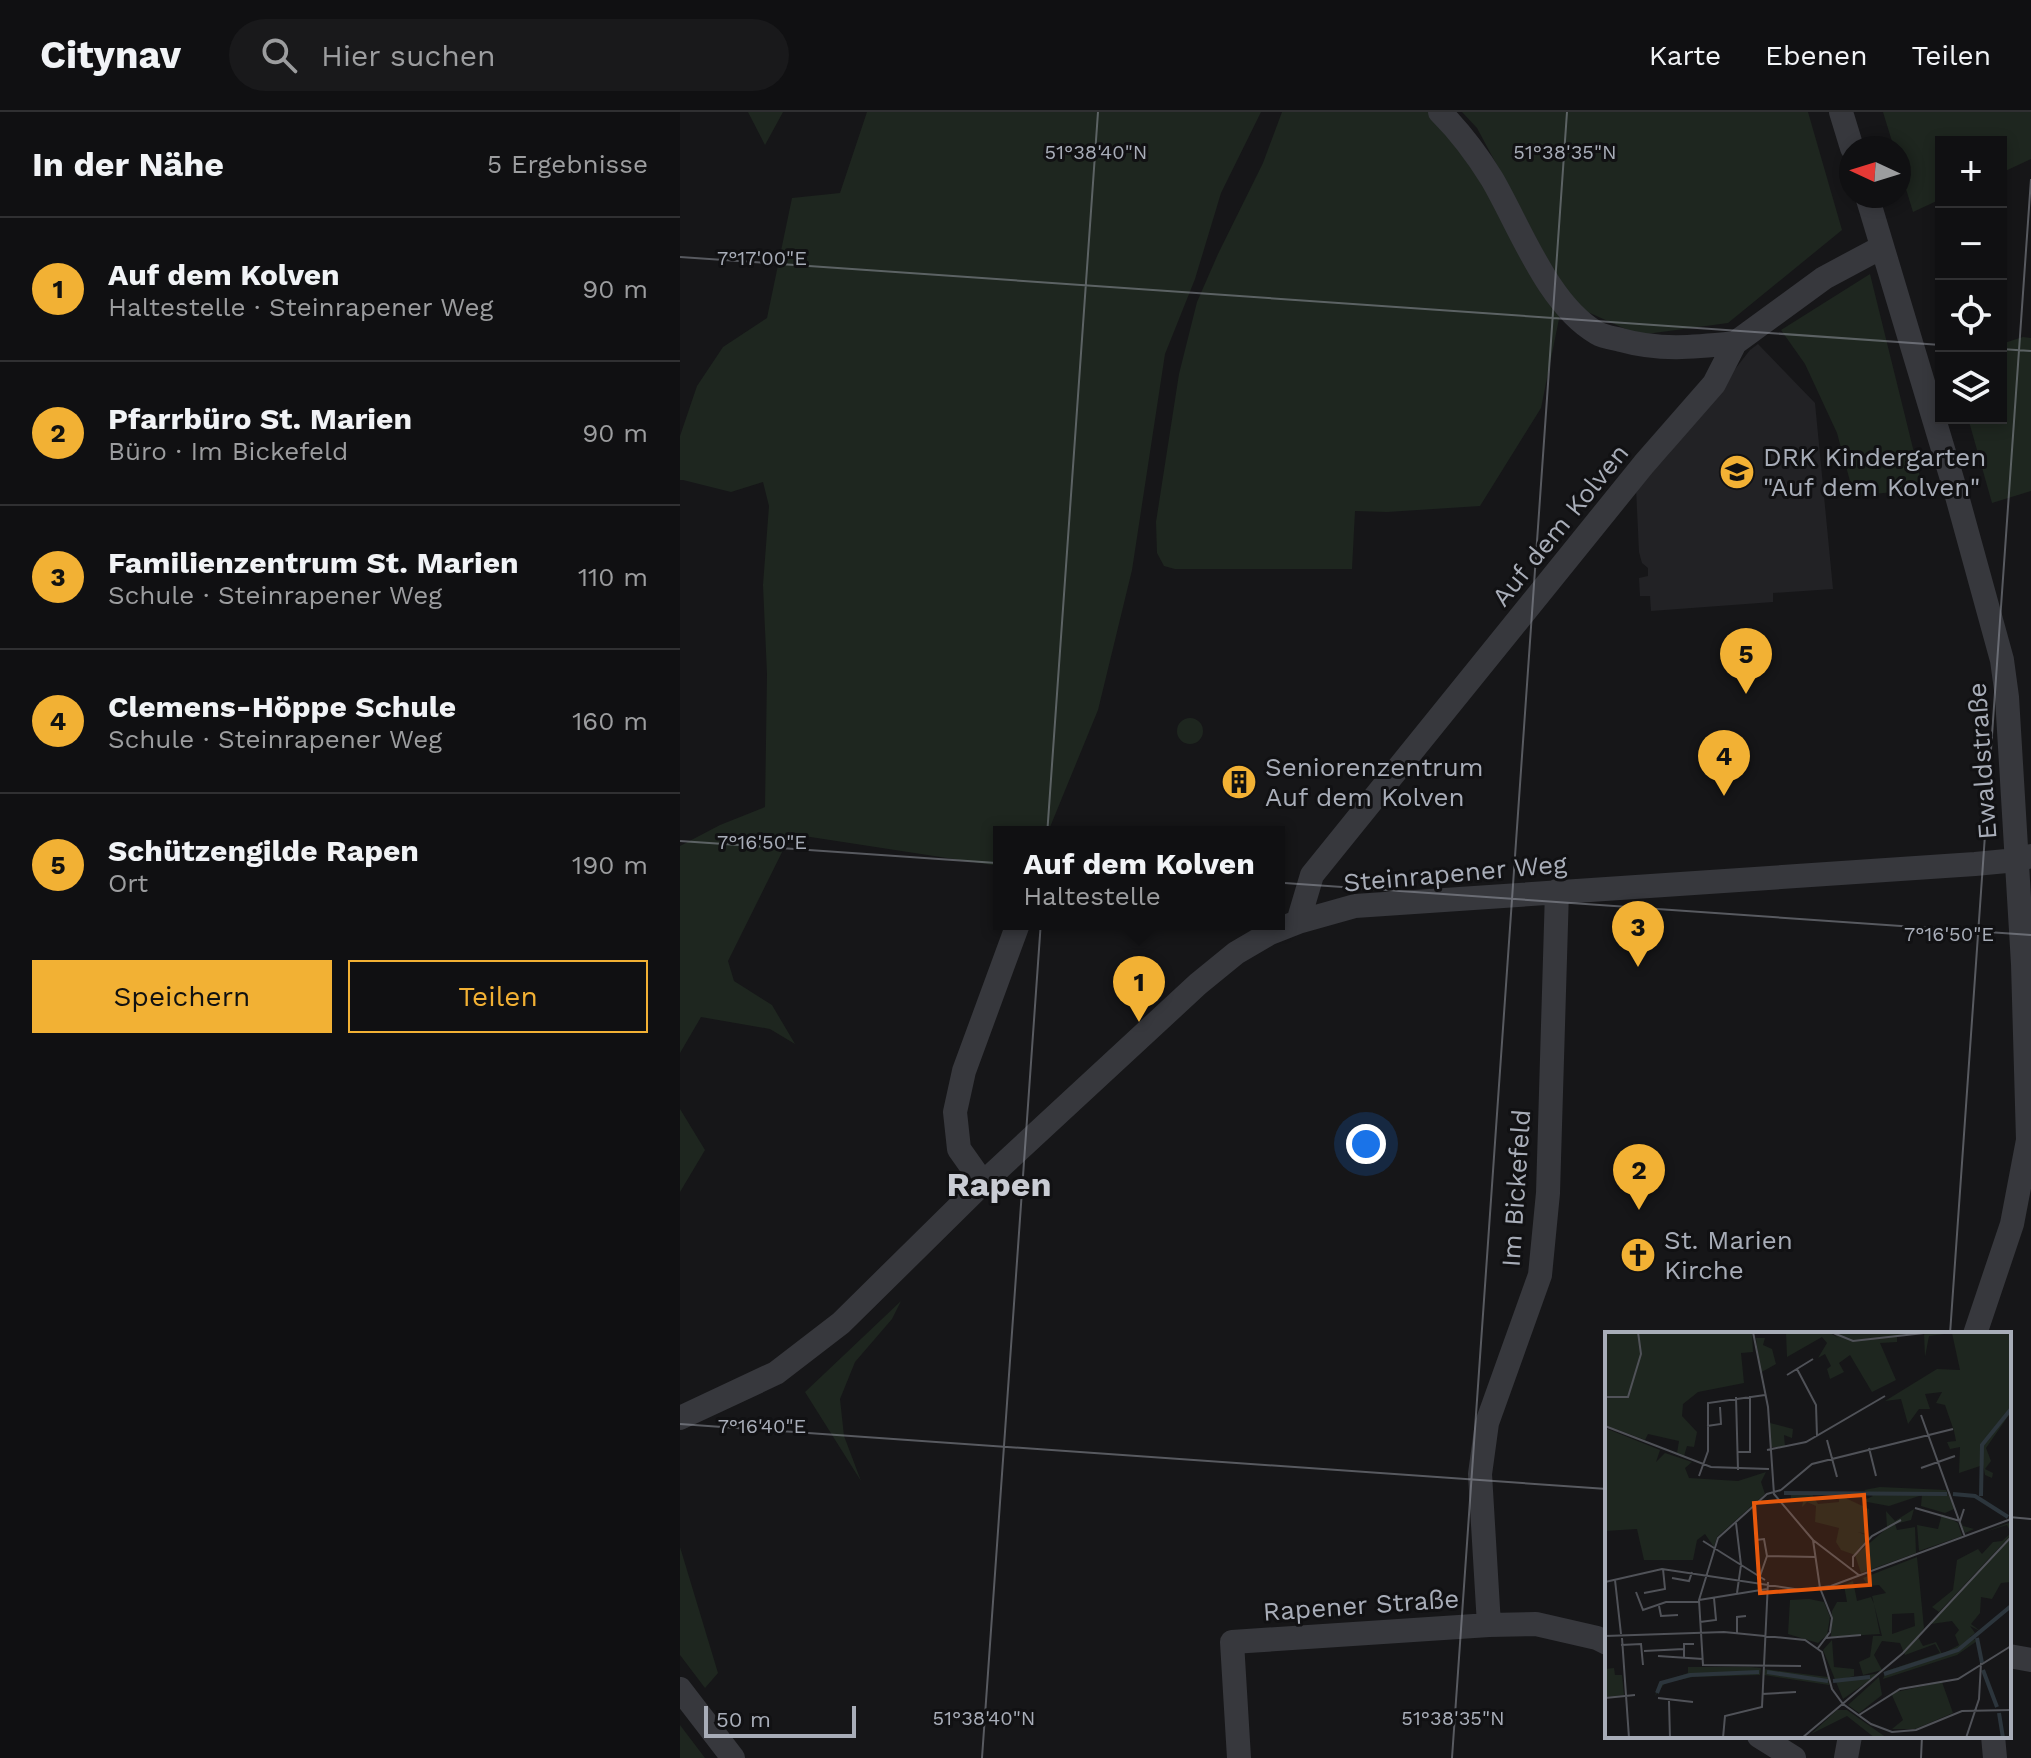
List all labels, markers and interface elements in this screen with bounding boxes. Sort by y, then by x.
search box [229,19,789,91]
text: Citynav [40,33,181,77]
icon: search [257,33,301,77]
text: Hier suchen [321,38,496,73]
text: Karte [1649,39,1721,72]
text: Ebenen [1765,39,1868,72]
text: Teilen [1912,39,1991,72]
north arrow [1839,136,1911,208]
map controls [1935,136,2007,424]
button: + [1935,136,2007,208]
text: 51°38'40"N [1045,140,1147,164]
text: 51°38'35"N [1513,140,1617,164]
text: In der Nähe [32,144,224,184]
text: 5 Ergebnisse [487,149,648,179]
button: − [1935,208,2007,280]
text: 7°17'00"E [717,246,807,270]
text: Auf dem Kolven [108,257,340,292]
text: 1 [52,274,64,304]
text: 90 m [582,274,648,304]
button: locate [1935,280,2007,352]
text: Haltestelle · Steinrapener Weg [108,292,493,322]
button: layers [1935,352,2007,424]
text: Pfarrbüro St. Marien [108,401,412,436]
text: 2 [50,418,66,448]
text: 90 m [582,418,648,448]
text: Büro · Im Bickefeld [108,436,348,466]
street label: Auf dem Kolven [1486,438,1634,612]
place label: DRK Kindergarten "Auf dem Kolven" [1763,442,1986,502]
school or university icon: DRK Kindergarten "Auf dem Kolven" [1718,453,1756,491]
text: Familienzentrum St. Marien [108,545,519,580]
text: 3 [50,562,66,592]
text: 110 m [578,562,648,592]
text: Schule · Steinrapener Weg [108,580,442,610]
pin: 5 [1720,628,1772,694]
street label: Ewaldstraße [1962,682,2002,840]
text: Clemens-Höppe Schule [108,689,456,724]
text: 4 [50,706,66,736]
text: 160 m [572,706,648,736]
text: Schule · Steinrapener Weg [108,724,442,754]
pin: 4 [1698,730,1750,796]
place label: Seniorenzentrum Auf dem Kolven [1265,752,1483,812]
building icon: Seniorenzentrum Auf dem Kolven [1220,763,1258,801]
popup [993,826,1285,930]
text: 7°16'50"E [717,830,807,854]
text: Schützengilde Rapen [108,833,419,868]
text: Auf dem Kolven [1023,846,1255,881]
street label: Steinrapener Weg [1342,848,1568,898]
text: 5 [50,850,66,880]
text: 190 m [572,850,648,880]
text: Ort [108,868,148,898]
text: Haltestelle [1023,881,1161,911]
pin: 3 [1612,901,1664,967]
text: 7°16'50"E [1904,922,1994,946]
pin: 1 [1113,956,1165,1022]
button: Speichern [32,960,332,1033]
button: Teilen [348,960,648,1033]
street label: Im Bickefeld [1496,1108,1536,1268]
your location [1346,1124,1386,1164]
pin: 2 [1613,1144,1665,1210]
district label: Rapen [946,1164,1052,1204]
place label: St. Marien Kirche [1664,1225,1793,1285]
church icon: St. Marien Kirche [1619,1236,1657,1274]
inset map [1605,1332,2011,1738]
text: 7°16'40"E [718,1414,806,1438]
street label: Rapener Straße [1262,1583,1460,1627]
scale bar [704,1702,856,1738]
text: 51°38'40"N [933,1706,1035,1730]
text: 51°38'35"N [1401,1706,1505,1730]
text: 50 m [716,1707,771,1732]

